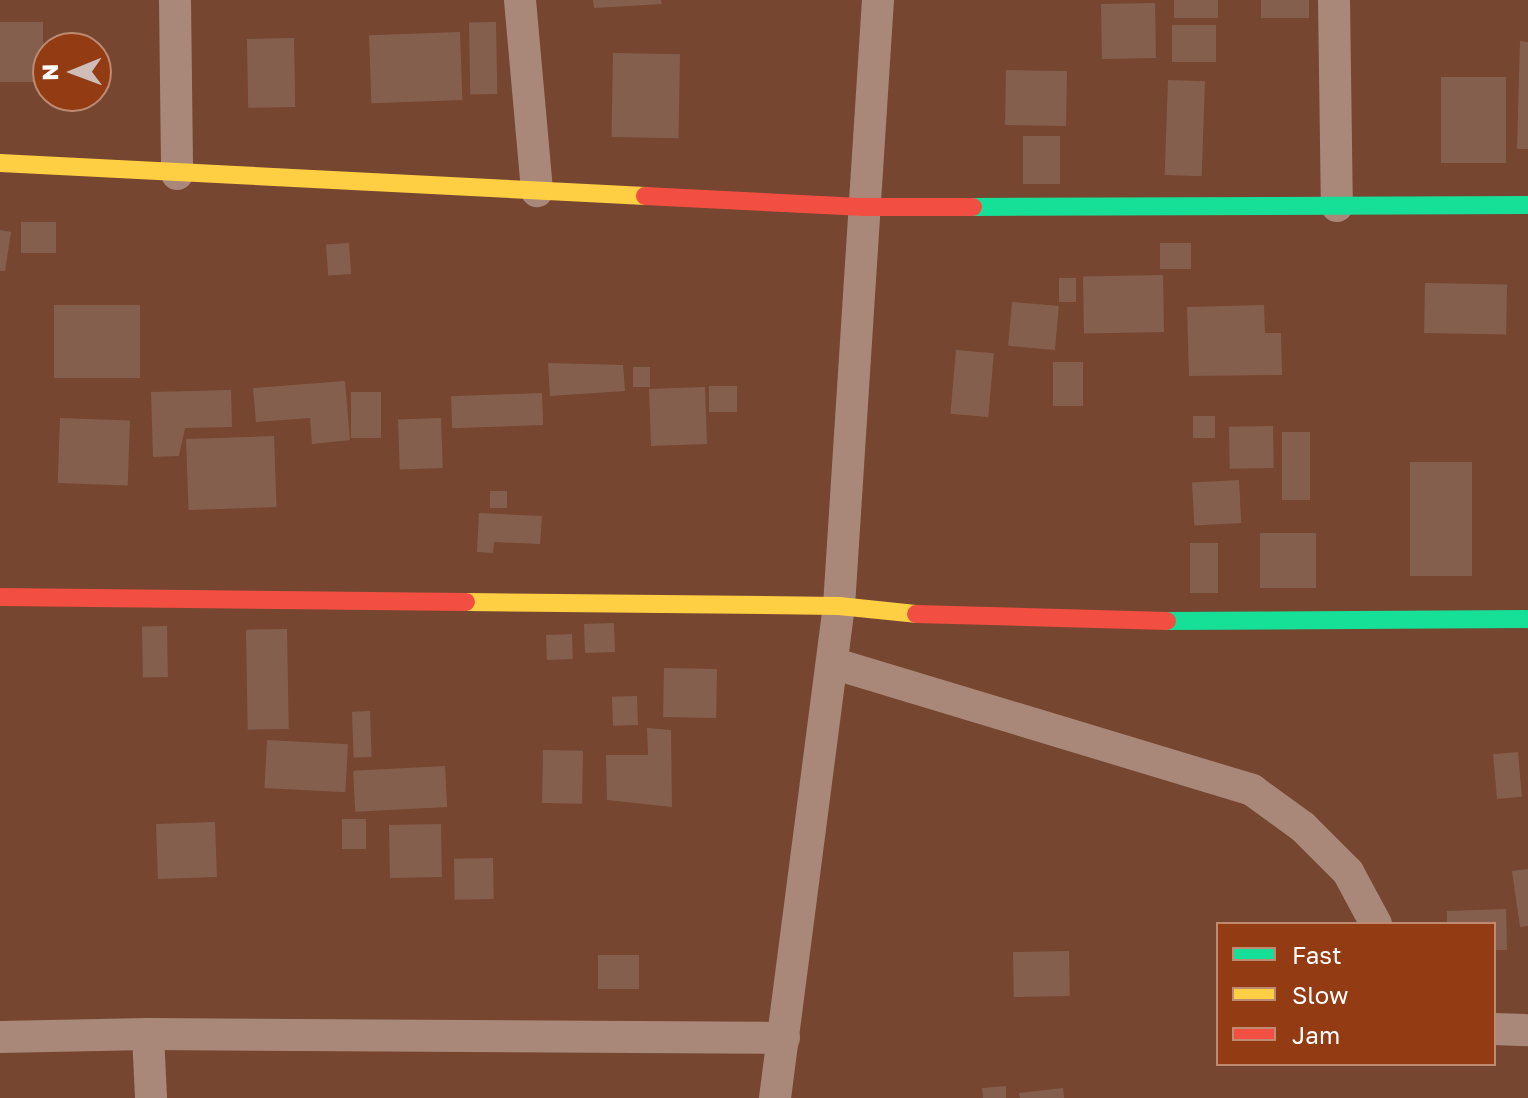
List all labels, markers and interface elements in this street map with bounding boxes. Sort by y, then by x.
north arrow [32,32,112,112]
text: N [36,64,63,81]
legend [1216,922,1496,1066]
text: Fast [1292,940,1342,969]
text: Slow [1292,980,1348,1009]
text: Jam [1292,1020,1340,1049]

